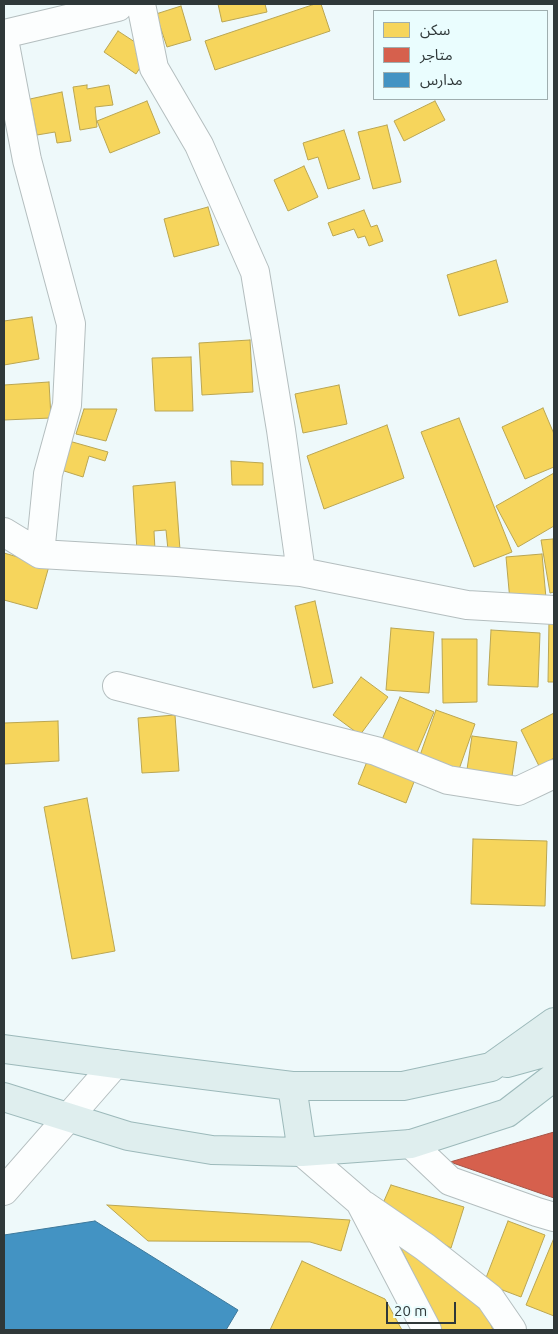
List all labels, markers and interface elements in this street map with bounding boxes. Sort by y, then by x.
legend [373,10,548,100]
text: سكن [420,21,450,38]
text: متاجر [420,46,453,63]
text: مدارس [420,71,463,88]
scale bar [388,1292,458,1324]
text: 20 m [394,1302,427,1319]

